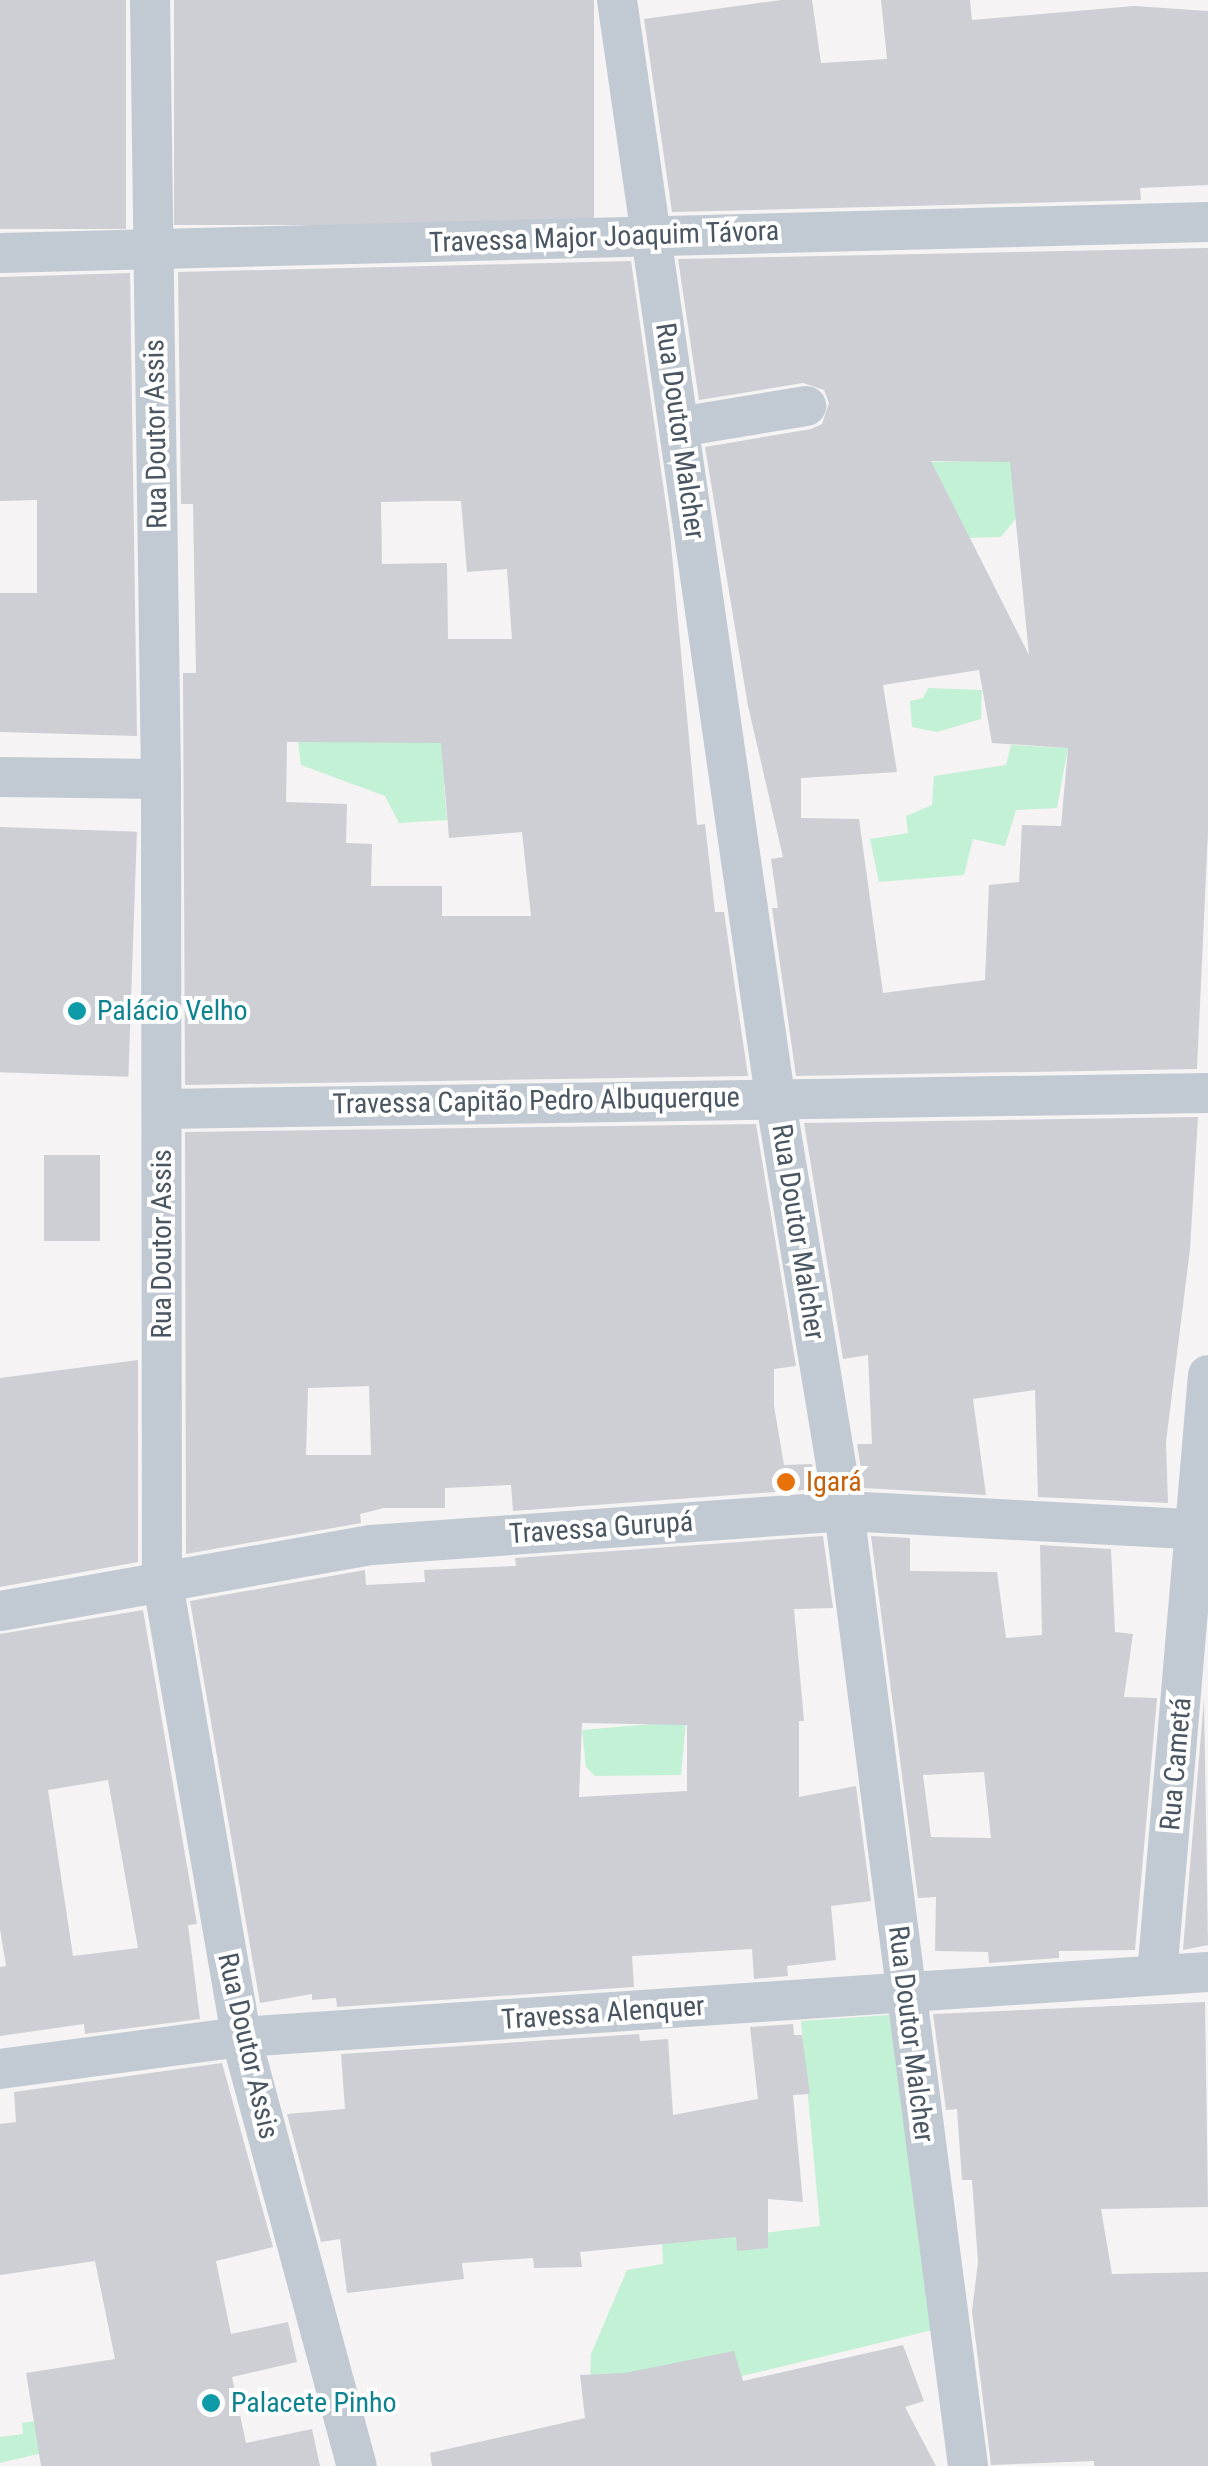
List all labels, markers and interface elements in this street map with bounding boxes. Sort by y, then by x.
street label: Travessa Major Joaquim Távora [428,214,780,260]
street label: Rua Doutor Malcher [648,321,712,541]
street label: Rua Doutor Assis [138,339,174,529]
place label: Palácio Velho [97,994,248,1028]
marker: Palácio Velho [66,1000,88,1022]
street label: Travessa Capitão Pedro Albuquerque [332,1081,740,1121]
street label: Rua Doutor Malcher [764,1122,832,1342]
street label: Rua Doutor Assis [145,1149,179,1339]
place label: Igará [806,1465,862,1499]
marker: Igará [775,1471,797,1493]
street label: Travessa Gurupá [508,1505,694,1551]
street label: Rua Cametá [1153,1696,1199,1832]
street label: Rua Doutor Malcher [881,1924,941,2144]
street label: Rua Doutor Assis [210,1950,286,2142]
street label: Travessa Alenquer [500,1989,706,2037]
place label: Palacete Pinho [231,2386,397,2420]
marker: Palacete Pinho [200,2392,222,2414]

